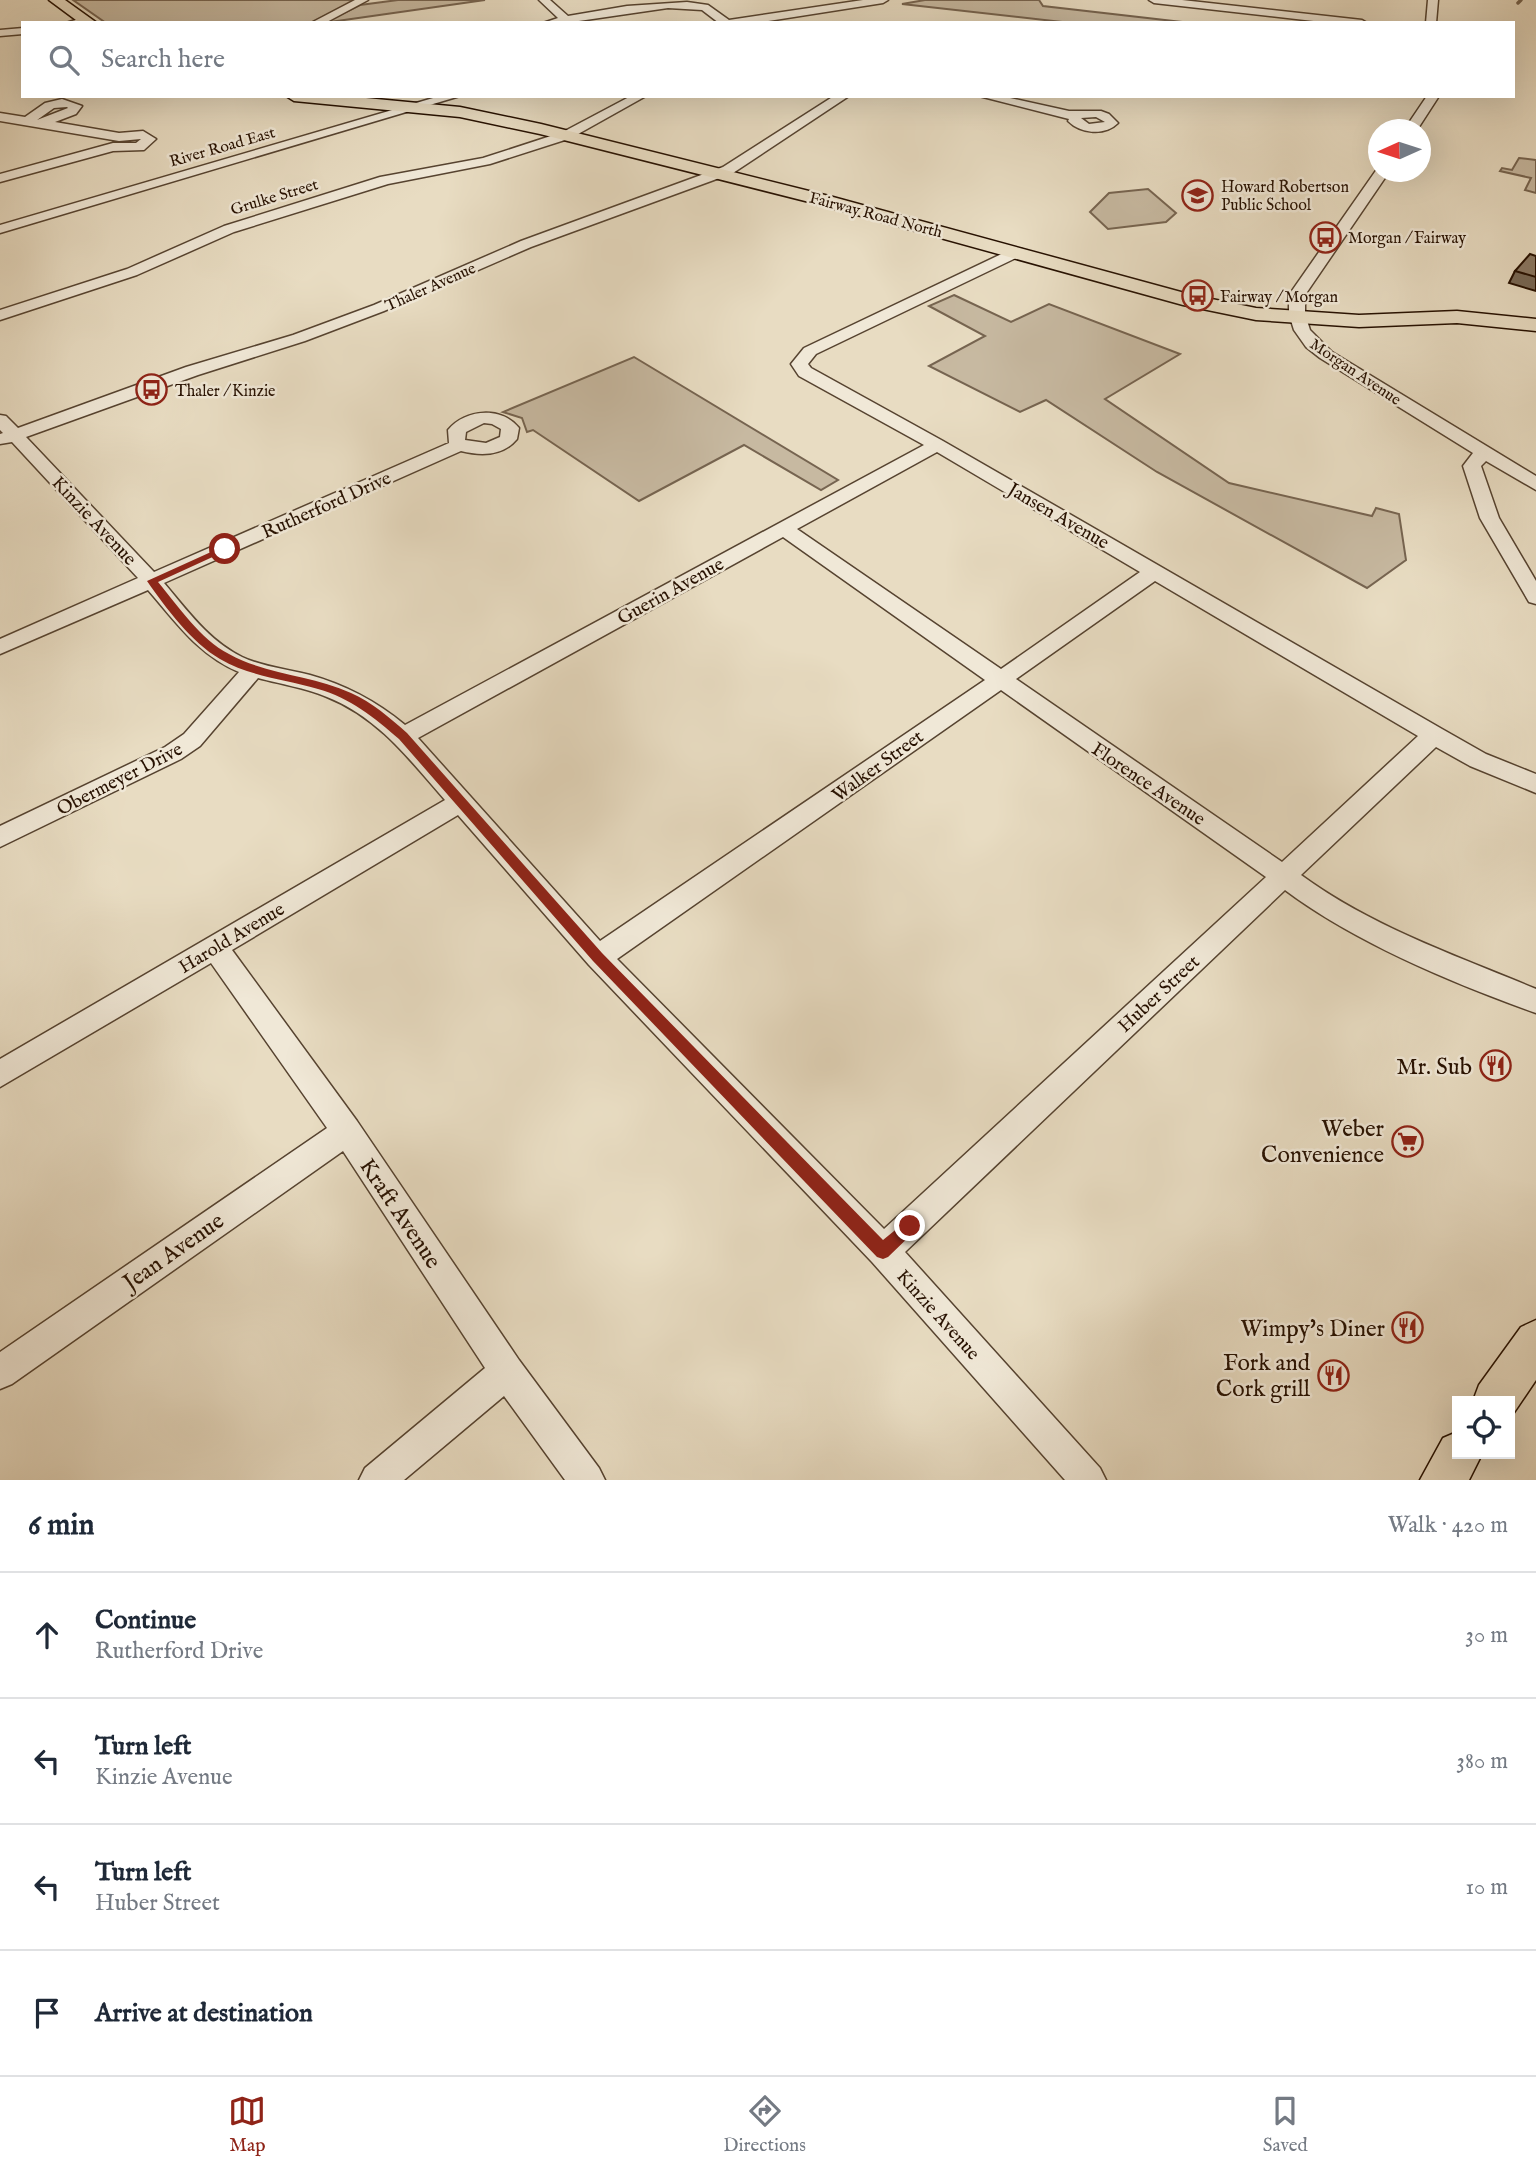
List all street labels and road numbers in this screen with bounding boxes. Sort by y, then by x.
street label: River Road East [168,123,278,173]
street label: Grulke Street [228,175,321,221]
street label: Fairway Road North [807,189,945,243]
street label: Thaler Avenue [382,259,479,317]
street label: Morgan Avenue [1305,335,1404,411]
street label: Rutherford Drive [258,466,395,545]
street label: Kinzie Avenue [46,472,141,571]
street label: Jansen Avenue [1001,477,1113,556]
street label: Guerin Avenue [614,553,729,631]
street label: Walker Street [828,725,929,808]
street label: Obermeyer Drive [53,738,187,822]
street label: Florence Avenue [1086,738,1210,832]
street label: Harold Avenue [175,898,290,980]
street label: Huber Street [1113,950,1206,1038]
street label: Kraft Avenue [352,1153,447,1274]
street label: Jean Avenue [115,1207,230,1299]
street label: Kinzie Avenue [891,1265,985,1366]

